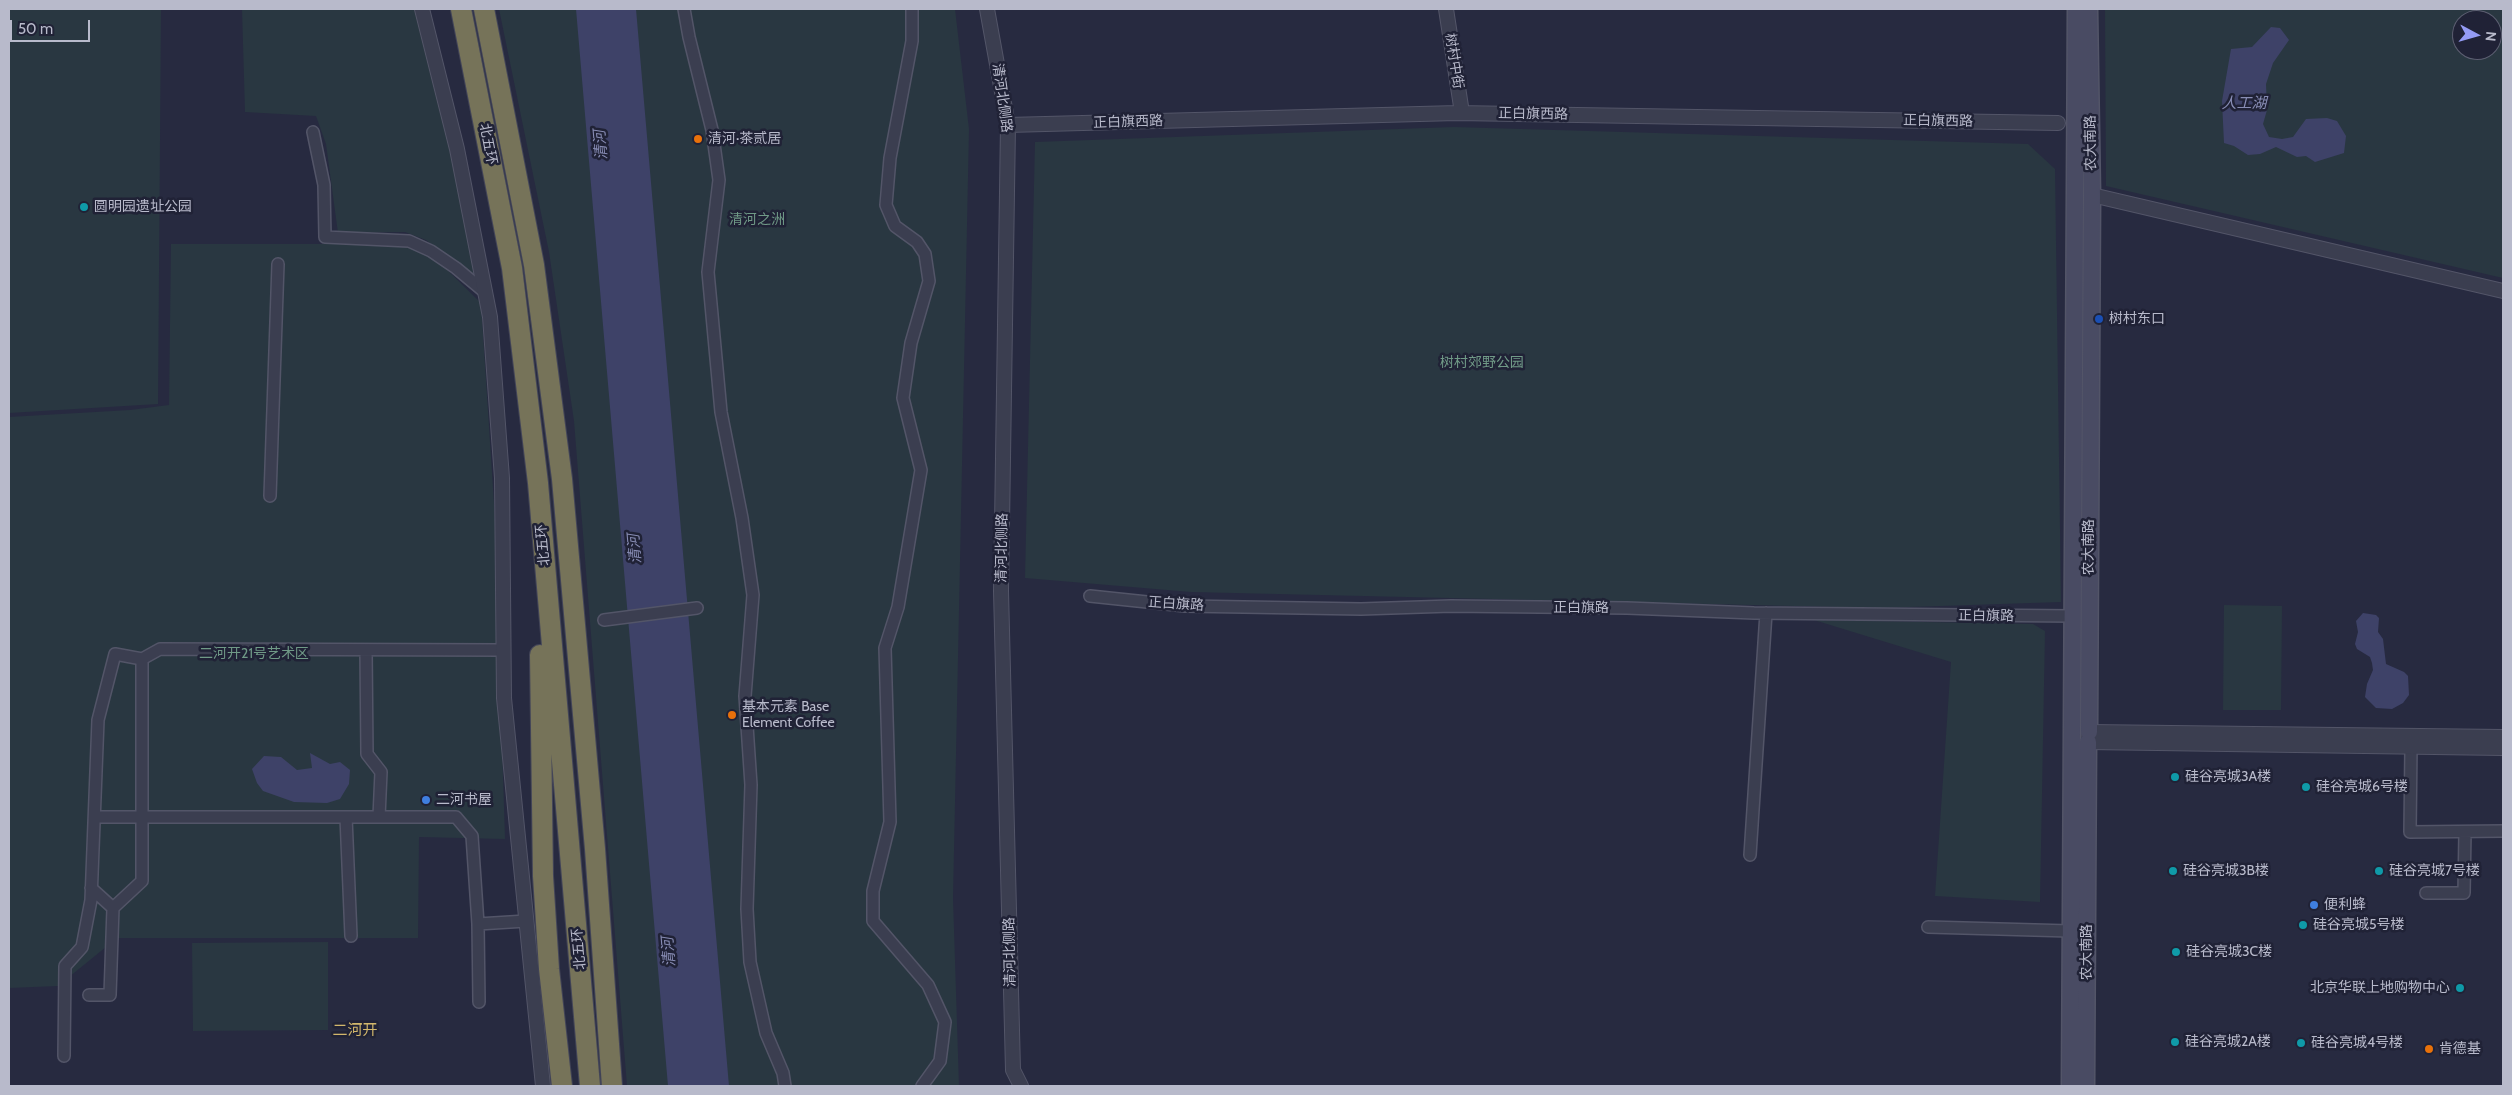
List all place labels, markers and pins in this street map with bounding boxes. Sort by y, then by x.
place label: 清河·茶贰居 [708,131,781,147]
marker: 清河·茶贰居 [692,133,704,145]
place label: 圆明园遗址公园 [94,199,192,215]
marker: 圆明园遗址公园 [78,201,90,213]
place label: 树村东口 [2109,311,2165,327]
marker: 树村东口 [2093,313,2105,325]
place label: 基本元素 Base Element Coffee [742,699,835,732]
marker: 基本元素 Base Element Coffee [726,709,738,721]
place label: 硅谷亮城3A楼 [2185,769,2271,785]
marker: 硅谷亮城3A楼 [2169,771,2181,783]
place label: 硅谷亮城6号楼 [2316,779,2408,795]
marker: 硅谷亮城6号楼 [2300,781,2312,793]
place label: 二河书屋 [436,792,492,808]
marker: 二河书屋 [420,794,432,806]
place label: 硅谷亮城3B楼 [2183,863,2269,879]
place label: 硅谷亮城7号楼 [2389,863,2480,879]
marker: 硅谷亮城3B楼 [2167,865,2179,877]
marker: 硅谷亮城7号楼 [2373,865,2385,877]
place label: 便利蜂 [2324,897,2366,913]
marker: 便利蜂 [2308,899,2320,911]
place label: 硅谷亮城5号楼 [2313,917,2405,933]
marker: 硅谷亮城5号楼 [2297,919,2309,931]
place label: 硅谷亮城3C楼 [2186,944,2272,960]
marker: 硅谷亮城3C楼 [2170,946,2182,958]
place label: 北京华联上地购物中心 [2310,980,2450,996]
marker: 北京华联上地购物中心 [2454,982,2466,994]
place label: 硅谷亮城2A楼 [2185,1034,2271,1050]
place label: 硅谷亮城4号楼 [2311,1035,2403,1051]
marker: 硅谷亮城2A楼 [2169,1036,2181,1048]
marker: 硅谷亮城4号楼 [2295,1037,2307,1049]
place label: 肯德基 [2439,1041,2481,1057]
marker: 肯德基 [2423,1043,2435,1055]

